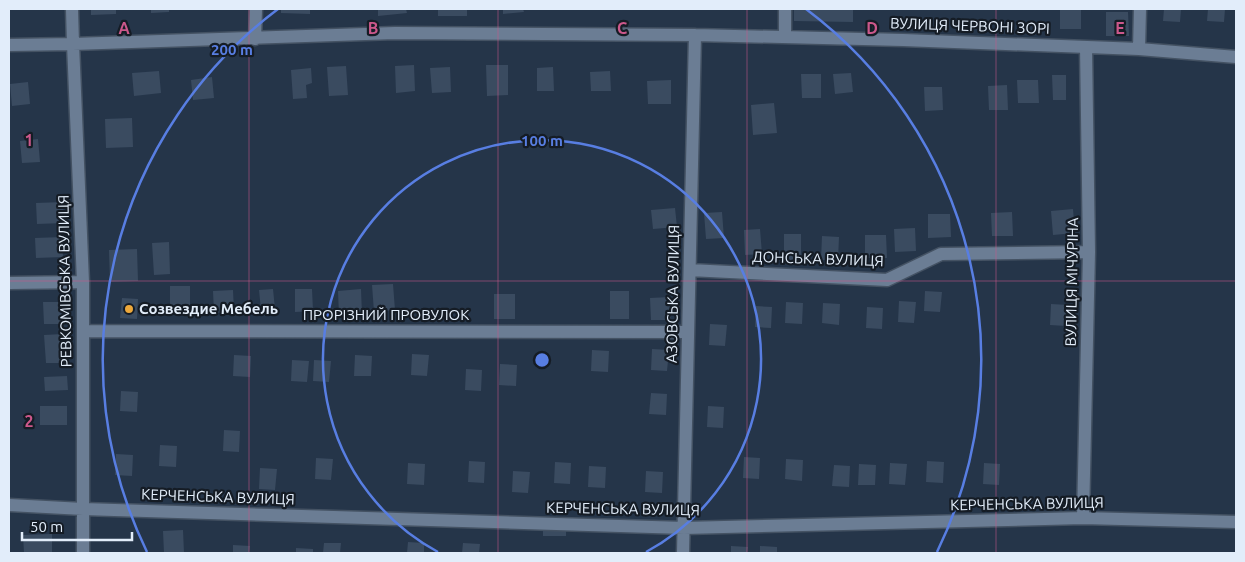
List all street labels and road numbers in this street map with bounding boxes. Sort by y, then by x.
street label: ВУЛИЦЯ ЧЕРВОНІ ЗОРІ [890,14,1050,37]
street label: РЕВКОМІВСЬКА ВУЛИЦЯ [54,194,75,368]
street label: ВУЛИЦЯ МІЧУРІНА [1062,217,1081,347]
street label: АЗОВСЬКА ВУЛИЦЯ [663,225,682,363]
street label: ДОНСЬКА ВУЛИЦЯ [752,248,884,269]
street label: ПРОРІЗНИЙ ПРОВУЛОК [303,306,469,323]
street label: КЕРЧЕНСЬКА ВУЛИЦЯ [141,485,295,508]
street label: КЕРЧЕНСЬКА ВУЛИЦЯ [950,494,1104,513]
street label: КЕРЧЕНСЬКА ВУЛИЦЯ [546,499,700,518]

